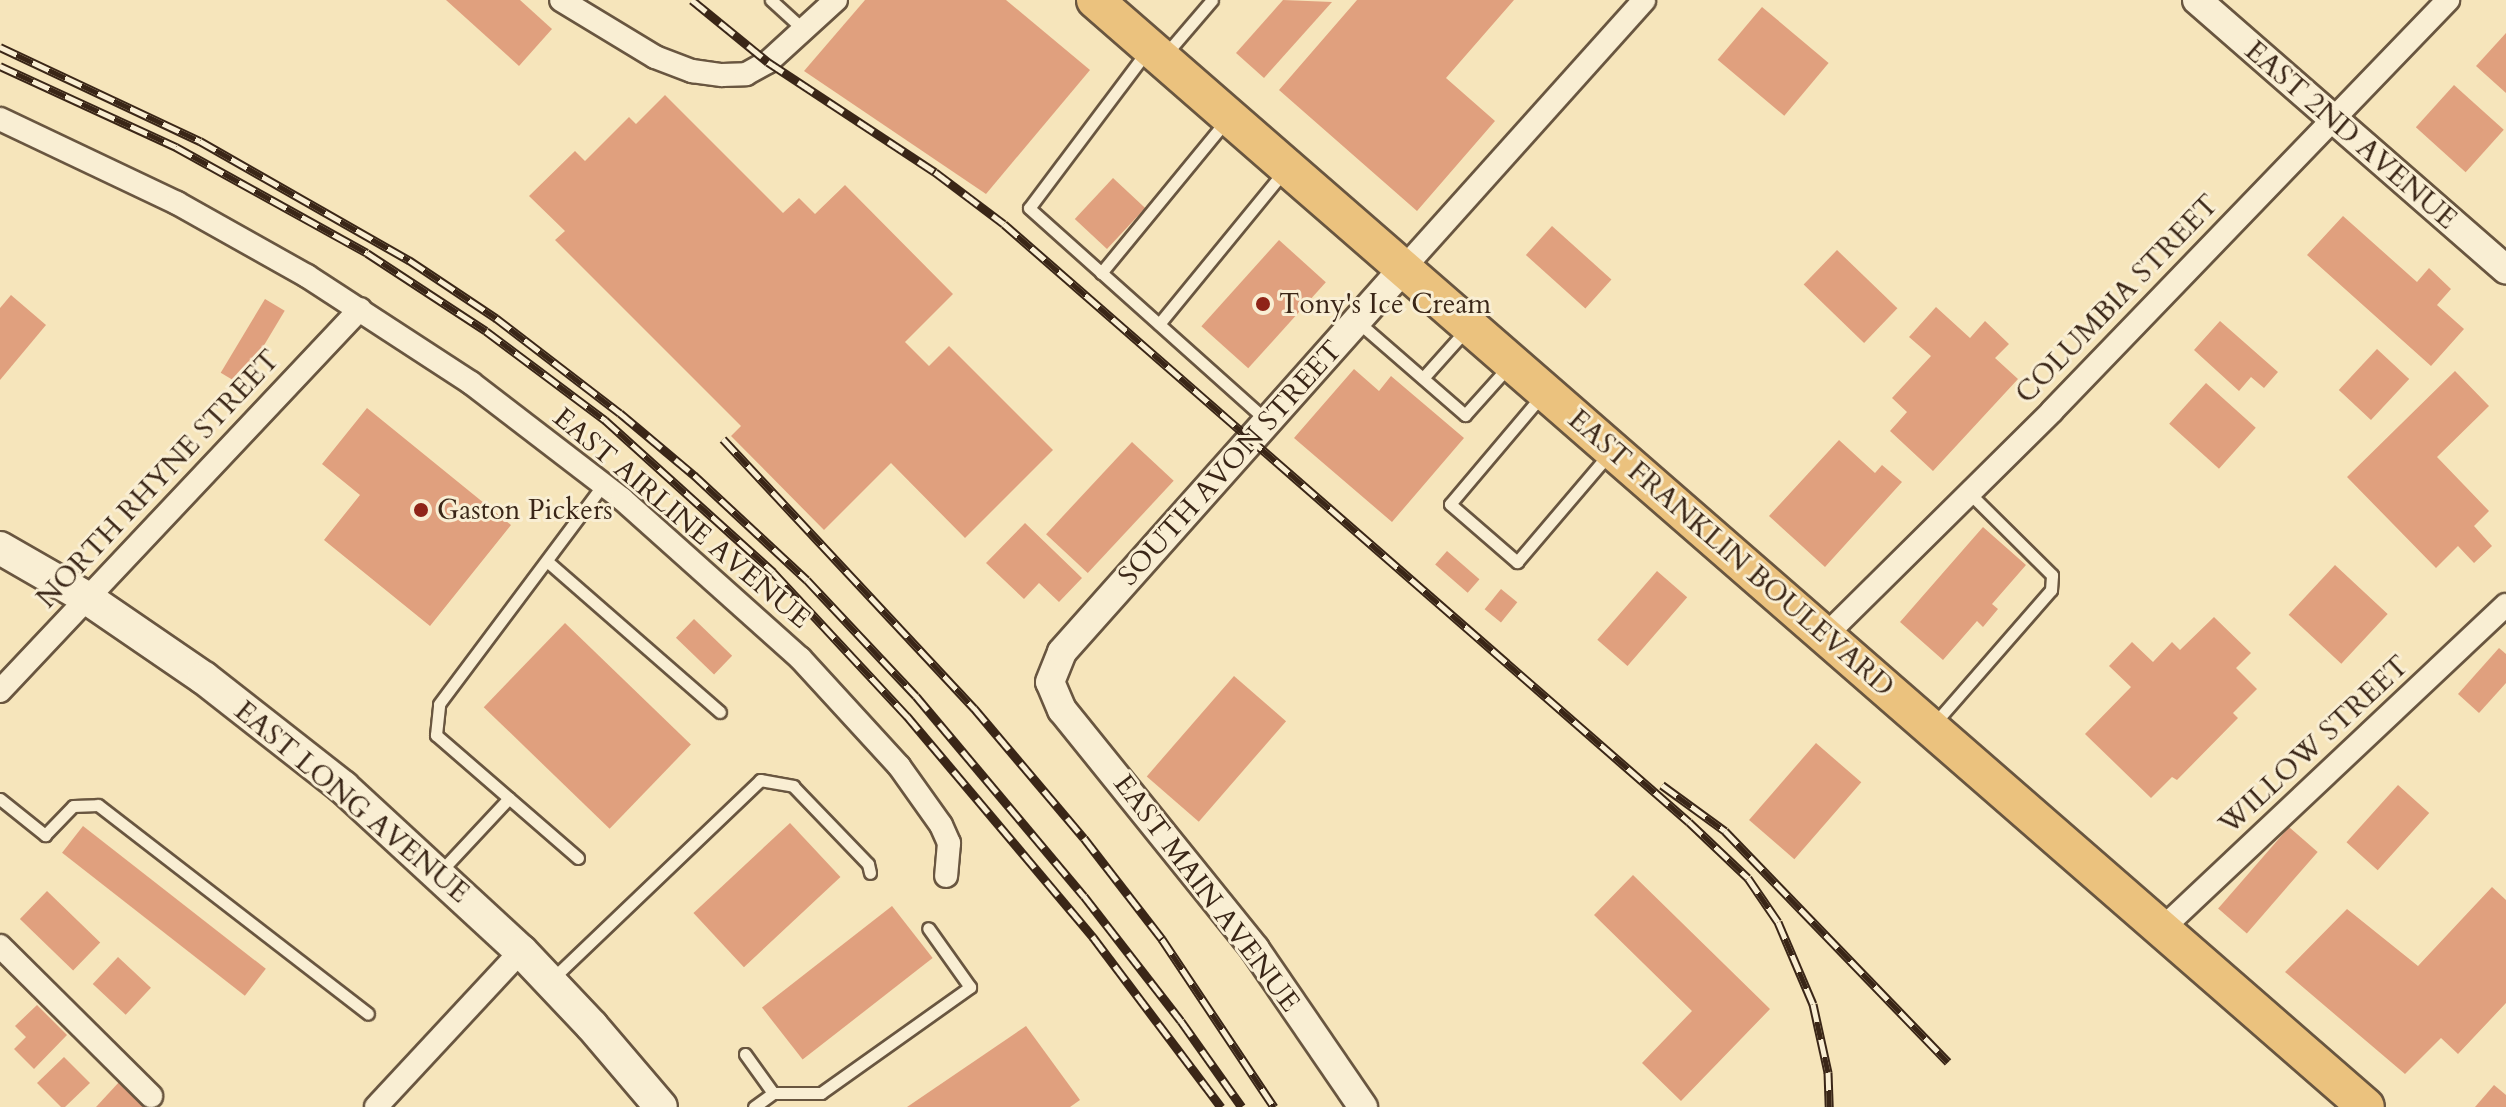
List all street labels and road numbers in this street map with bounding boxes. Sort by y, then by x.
street label: EAST 2ND AVENUE [2238,34,2464,236]
street label: COLUMBIA STREET [2009,188,2225,410]
street label: SOUTH AVON STREET [1111,334,1349,592]
street label: NORTH RHYNE STREET [30,343,286,615]
street label: EAST AIRLINE AVENUE [547,401,817,635]
street label: EAST FRANKLIN BOULEVARD [1561,403,1901,703]
street label: WILLOW STREET [2213,649,2415,841]
street label: EAST LONG AVENUE [228,694,476,910]
street label: EAST MAIN AVENUE [1107,768,1307,1018]

